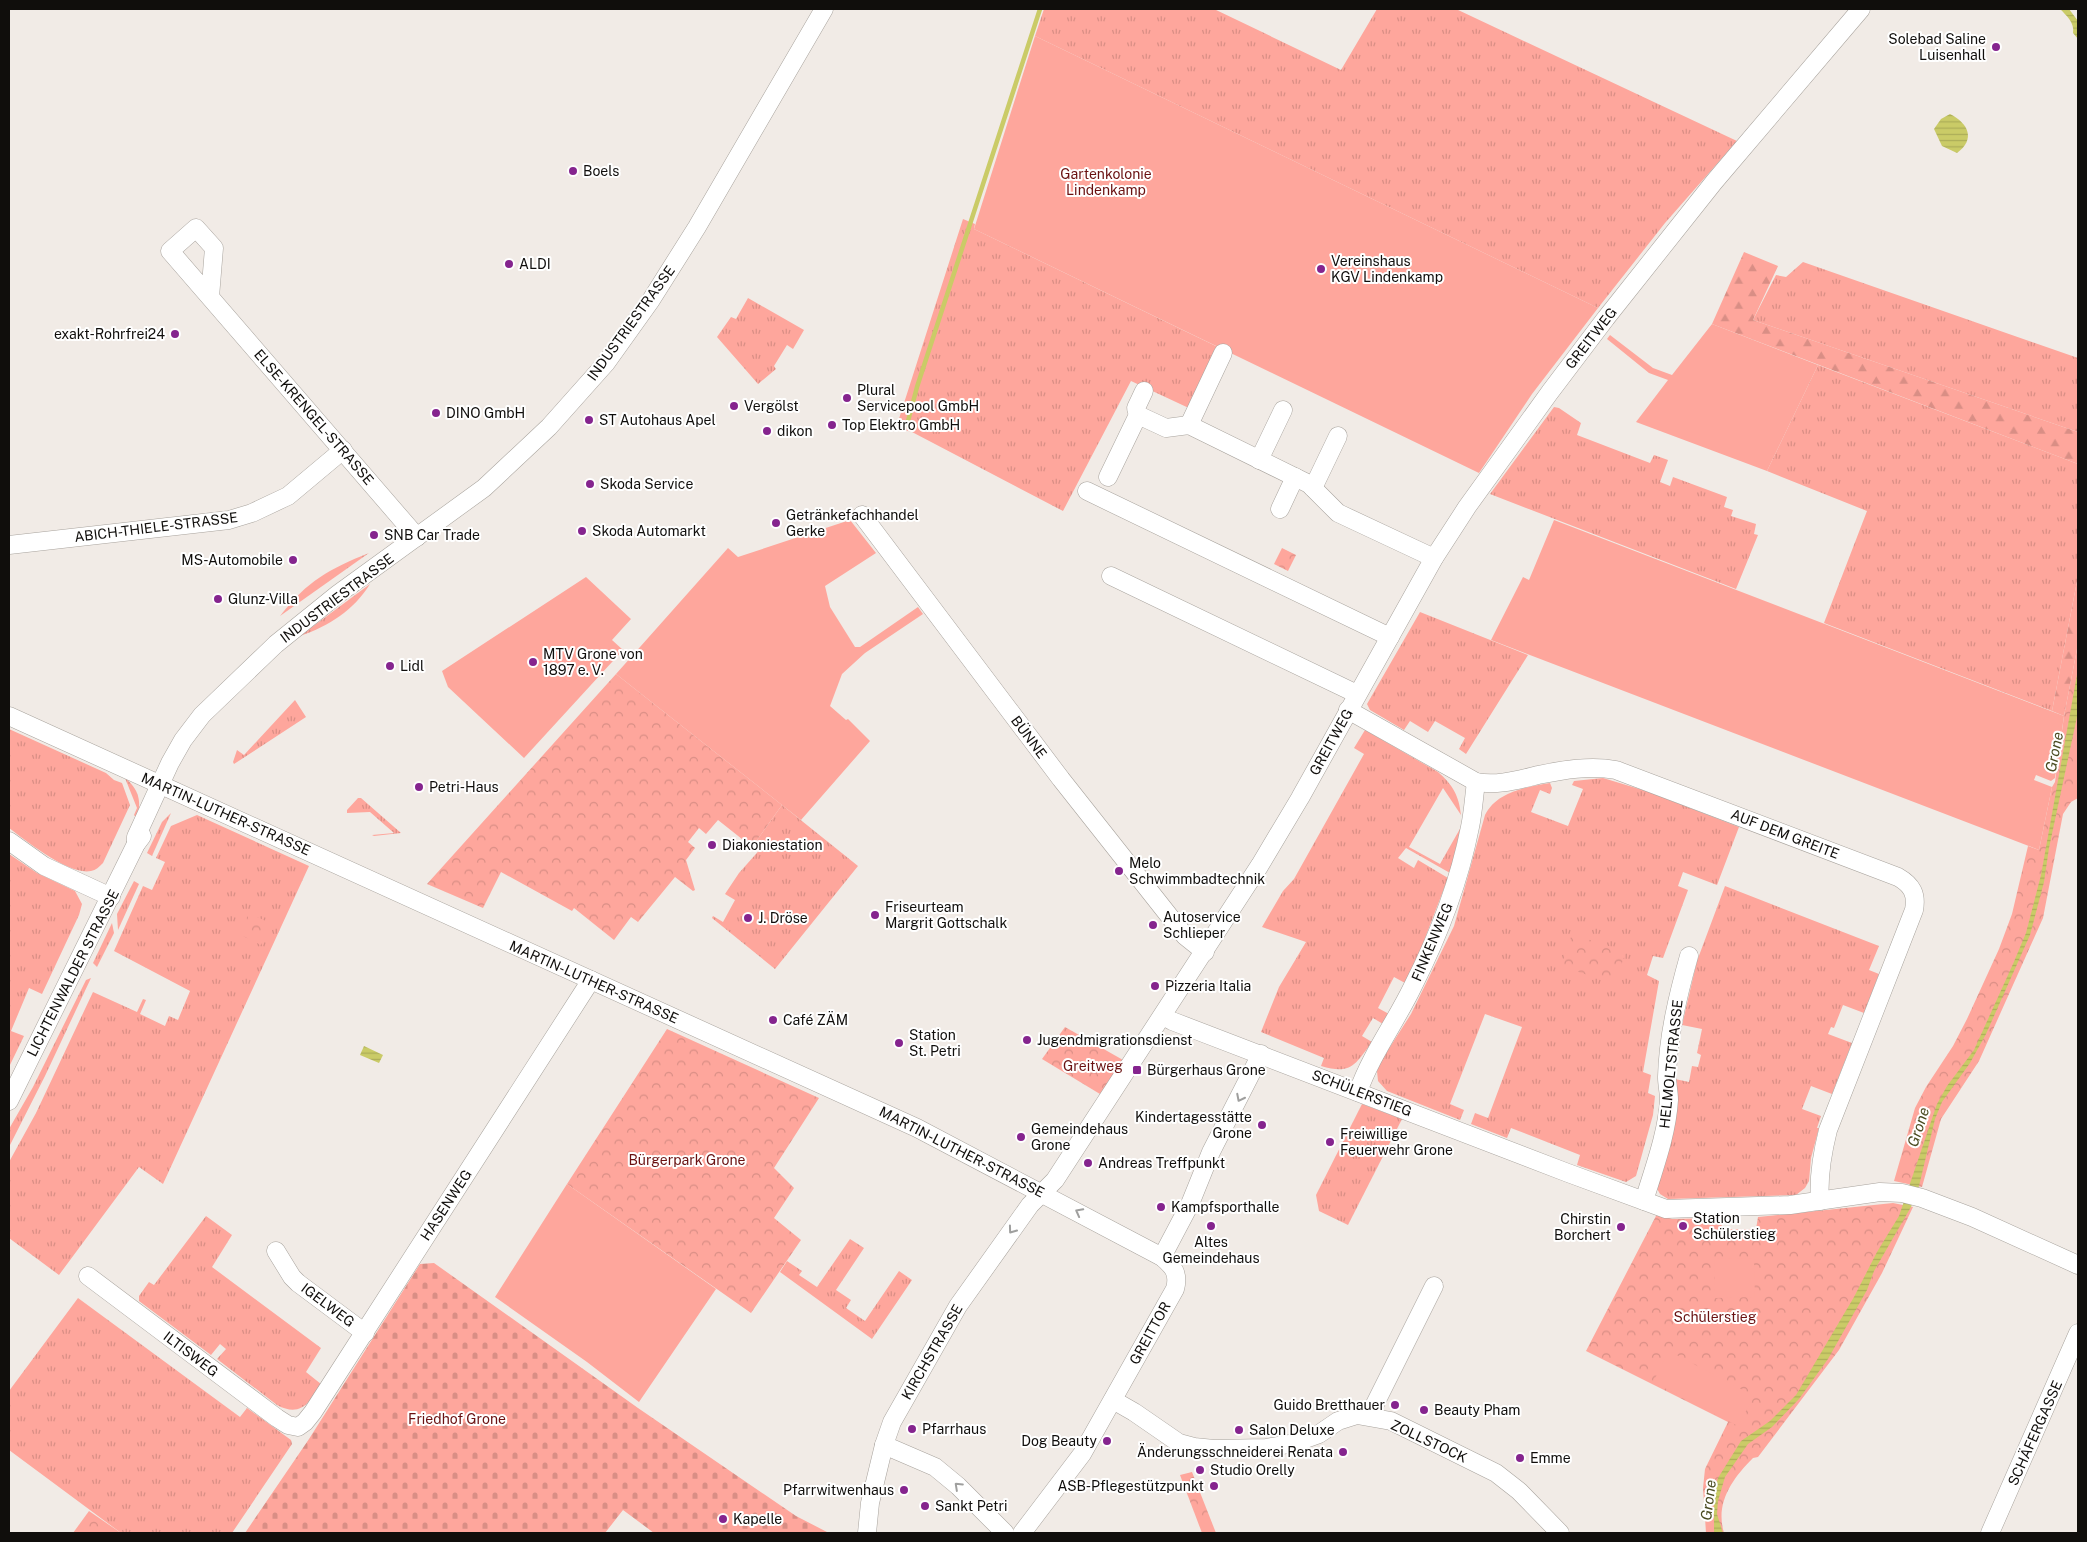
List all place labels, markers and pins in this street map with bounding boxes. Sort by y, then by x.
place label: Solebad Saline Luisenhall [1888,31,1986,63]
marker: Solebad Saline Luisenhall [1990,41,2002,53]
place label: Boels [583,163,619,179]
marker: Boels [567,165,579,177]
place label: Vereinshaus KGV Lindenkamp [1331,253,1443,285]
place label: ALDI [519,256,551,272]
marker: ALDI [503,258,515,270]
marker: Vereinshaus KGV Lindenkamp [1315,263,1327,275]
place label: exakt-Rohrfrei24 [54,326,165,342]
marker: exakt-Rohrfrei24 [169,328,181,340]
place label: Plural Servicepool GmbH [857,382,979,414]
marker: Plural Servicepool GmbH [841,392,853,404]
place label: Vergölst [744,398,799,414]
marker: Vergölst [728,400,740,412]
place label: DINO GmbH [446,405,525,421]
marker: DINO GmbH [430,407,442,419]
place label: ST Autohaus Apel [599,412,716,428]
marker: ST Autohaus Apel [583,414,595,426]
place label: Top Elektro GmbH [842,417,960,433]
marker: Top Elektro GmbH [826,419,838,431]
place label: dikon [777,423,813,439]
marker: dikon [761,425,773,437]
place label: Skoda Service [600,476,693,492]
marker: Skoda Service [584,478,596,490]
place label: Getränkefachhandel Gerke [786,507,919,539]
marker: Getränkefachhandel Gerke [770,517,782,529]
place label: Skoda Automarkt [592,523,706,539]
marker: Skoda Automarkt [576,525,588,537]
place label: SNB Car Trade [384,527,480,543]
marker: SNB Car Trade [368,529,380,541]
place label: MS-Automobile [181,552,283,568]
marker: MS-Automobile [287,554,299,566]
place label: Glunz-Villa [228,591,298,607]
marker: Glunz-Villa [212,593,224,605]
place label: MTV Grone von 1897 e. V. [543,646,643,678]
marker: MTV Grone von 1897 e. V. [527,656,539,668]
place label: Lidl [400,658,424,674]
marker: Lidl [384,660,396,672]
place label: Petri-Haus [429,779,499,795]
marker: Petri-Haus [413,781,425,793]
place label: Diakoniestation [722,837,822,853]
marker: Diakoniestation [706,839,718,851]
place label: Melo Schwimmbadtechnik [1129,855,1265,887]
marker: Melo Schwimmbadtechnik [1113,865,1125,877]
place label: Friseurteam Margrit Gottschalk [885,899,1007,931]
marker: Friseurteam Margrit Gottschalk [869,909,881,921]
place label: Autoservice Schlieper [1163,909,1241,941]
place label: J. Dröse [758,910,808,926]
marker: J. Dröse [742,912,754,924]
marker: Autoservice Schlieper [1147,919,1159,931]
place label: Pizzeria Italia [1165,978,1251,994]
marker: Pizzeria Italia [1149,980,1161,992]
place label: Café ZÄM [783,1010,848,1028]
marker: Café ZÄM [767,1014,779,1026]
place label: Station St. Petri [909,1027,961,1059]
place label: Jugendmigrationsdienst [1037,1032,1193,1048]
marker: Jugendmigrationsdienst [1021,1034,1033,1046]
marker: Station St. Petri [893,1037,905,1049]
place label: Bürgerhaus Grone [1147,1062,1266,1078]
marker: Bürgerhaus Grone [1131,1064,1143,1076]
place label: Kindertagesstätte Grone [1135,1109,1252,1141]
marker: Kindertagesstätte Grone [1256,1119,1268,1131]
place label: Gemeindehaus Grone [1031,1121,1128,1153]
place label: Freiwillige Feuerwehr Grone [1340,1126,1453,1158]
marker: Gemeindehaus Grone [1015,1131,1027,1143]
marker: Freiwillige Feuerwehr Grone [1324,1136,1336,1148]
place label: Andreas Treffpunkt [1098,1155,1225,1171]
marker: Andreas Treffpunkt [1082,1157,1094,1169]
place label: Kampfsporthalle [1171,1199,1280,1215]
marker: Kampfsporthalle [1155,1201,1167,1213]
place label: Station Schülerstieg [1693,1210,1776,1242]
place label: Chirstin Borchert [1554,1211,1611,1243]
marker: Altes Gemeindehaus [1205,1220,1217,1232]
marker: Station Schülerstieg [1677,1220,1689,1232]
marker: Chirstin Borchert [1615,1221,1627,1233]
place label: Altes Gemeindehaus [1162,1234,1260,1266]
place label: Guido Bretthauer [1274,1397,1385,1413]
marker: Guido Bretthauer [1389,1399,1401,1411]
place label: Beauty Pham [1434,1402,1520,1418]
marker: Beauty Pham [1418,1404,1430,1416]
place label: Pfarrhaus [922,1421,986,1437]
place label: Salon Deluxe [1249,1422,1335,1438]
marker: Pfarrhaus [906,1423,918,1435]
marker: Salon Deluxe [1233,1424,1245,1436]
place label: Dog Beauty [1021,1433,1098,1449]
marker: Dog Beauty [1101,1435,1113,1447]
place label: Änderungsschneiderei Renata [1137,1442,1333,1460]
marker: Änderungsschneiderei Renata [1337,1446,1349,1458]
place label: Emme [1530,1450,1571,1466]
marker: Emme [1514,1452,1526,1464]
place label: Studio Orelly [1210,1462,1295,1478]
marker: Studio Orelly [1194,1464,1206,1476]
place label: ASB-Pflegestützpunkt [1057,1478,1204,1494]
marker: ASB-Pflegestützpunkt [1208,1480,1220,1492]
place label: Pfarrwitwenhaus [783,1482,894,1498]
marker: Pfarrwitwenhaus [898,1484,910,1496]
place label: Sankt Petri [935,1498,1007,1514]
marker: Sankt Petri [919,1500,931,1512]
place label: Kapelle [733,1511,782,1527]
marker: Kapelle [717,1513,729,1525]

